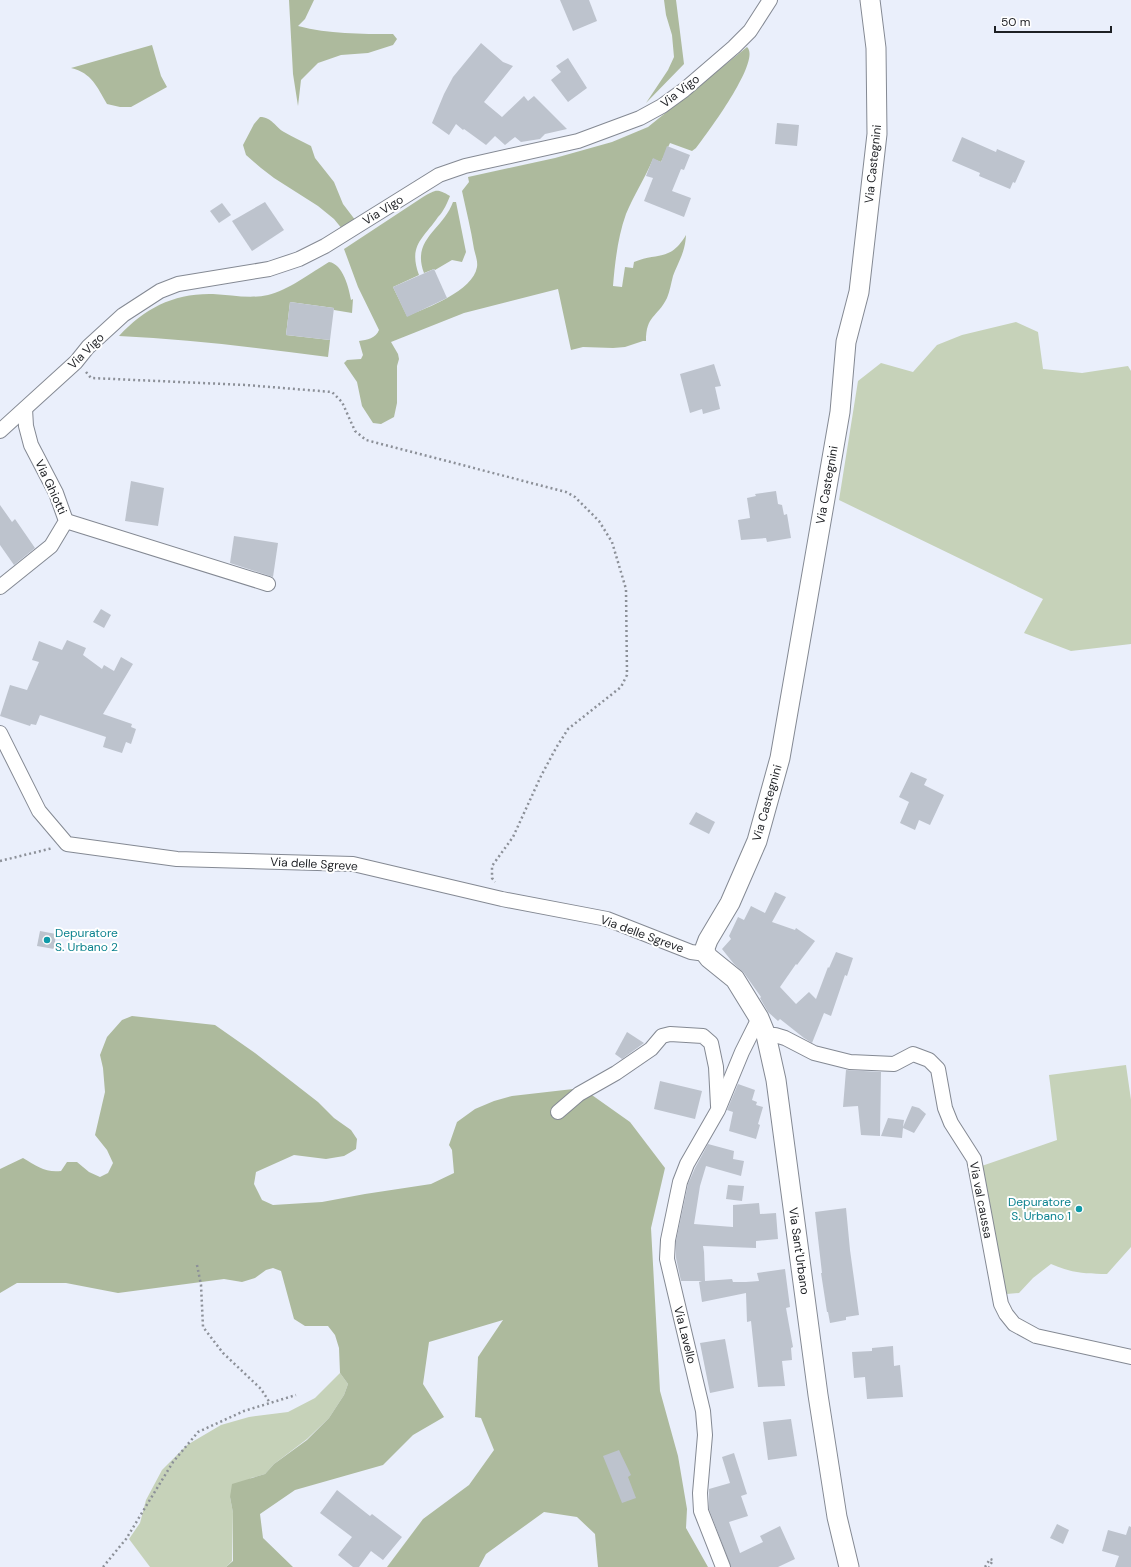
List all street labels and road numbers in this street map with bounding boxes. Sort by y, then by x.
street label: Via Vigo [657,71,703,111]
street label: Via Castegnini [861,124,885,204]
street label: Via Vigo [360,191,406,229]
street label: Via Vigo [64,329,108,373]
street label: Via Castegnini [812,445,842,525]
street label: Via Ghiotti [31,457,71,517]
street label: Via Castegnini [748,763,786,843]
street label: Via delle Sgreve [270,854,358,874]
street label: Via delle Sgreve [598,911,686,957]
street label: Via val caussa [966,1160,996,1240]
street label: Via Sant'Urbano [785,1206,813,1296]
street label: Via Lavello [670,1305,700,1365]

